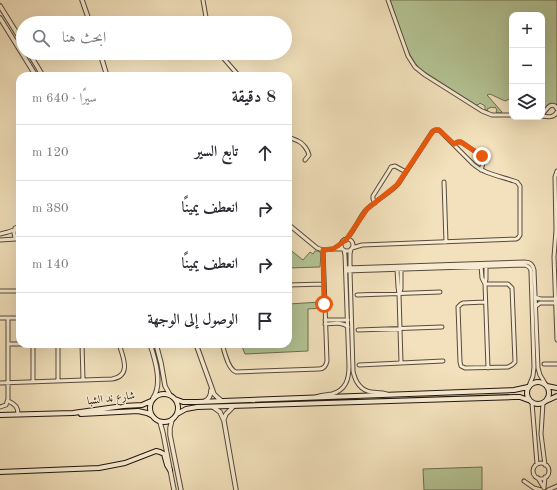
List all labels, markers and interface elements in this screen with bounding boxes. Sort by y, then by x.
map controls [509,12,545,120]
button: + [509,12,545,48]
search box [16,16,292,60]
icon: search [30,27,52,49]
text: ابحث هنا [62,31,106,46]
button: − [509,48,545,84]
button: layers [509,84,545,120]
text: 8 دقيقة [232,89,276,106]
text: سيرًا · 640 m [32,92,97,105]
icon: ahead [254,142,276,164]
text: تابع السير [195,145,238,160]
text: 120 m [32,146,69,159]
route end [473,147,491,165]
icon: right [254,198,276,220]
text: انعطف يمينًا [182,201,238,216]
text: 380 m [32,202,69,215]
icon: right [254,254,276,276]
text: انعطف يمينًا [182,257,238,272]
text: 140 m [32,258,69,271]
route start [315,295,333,313]
icon: arrive [254,310,276,332]
text: الوصول إلى الوجهة [147,313,238,328]
street label: شارع ند الشبا [86,391,136,410]

